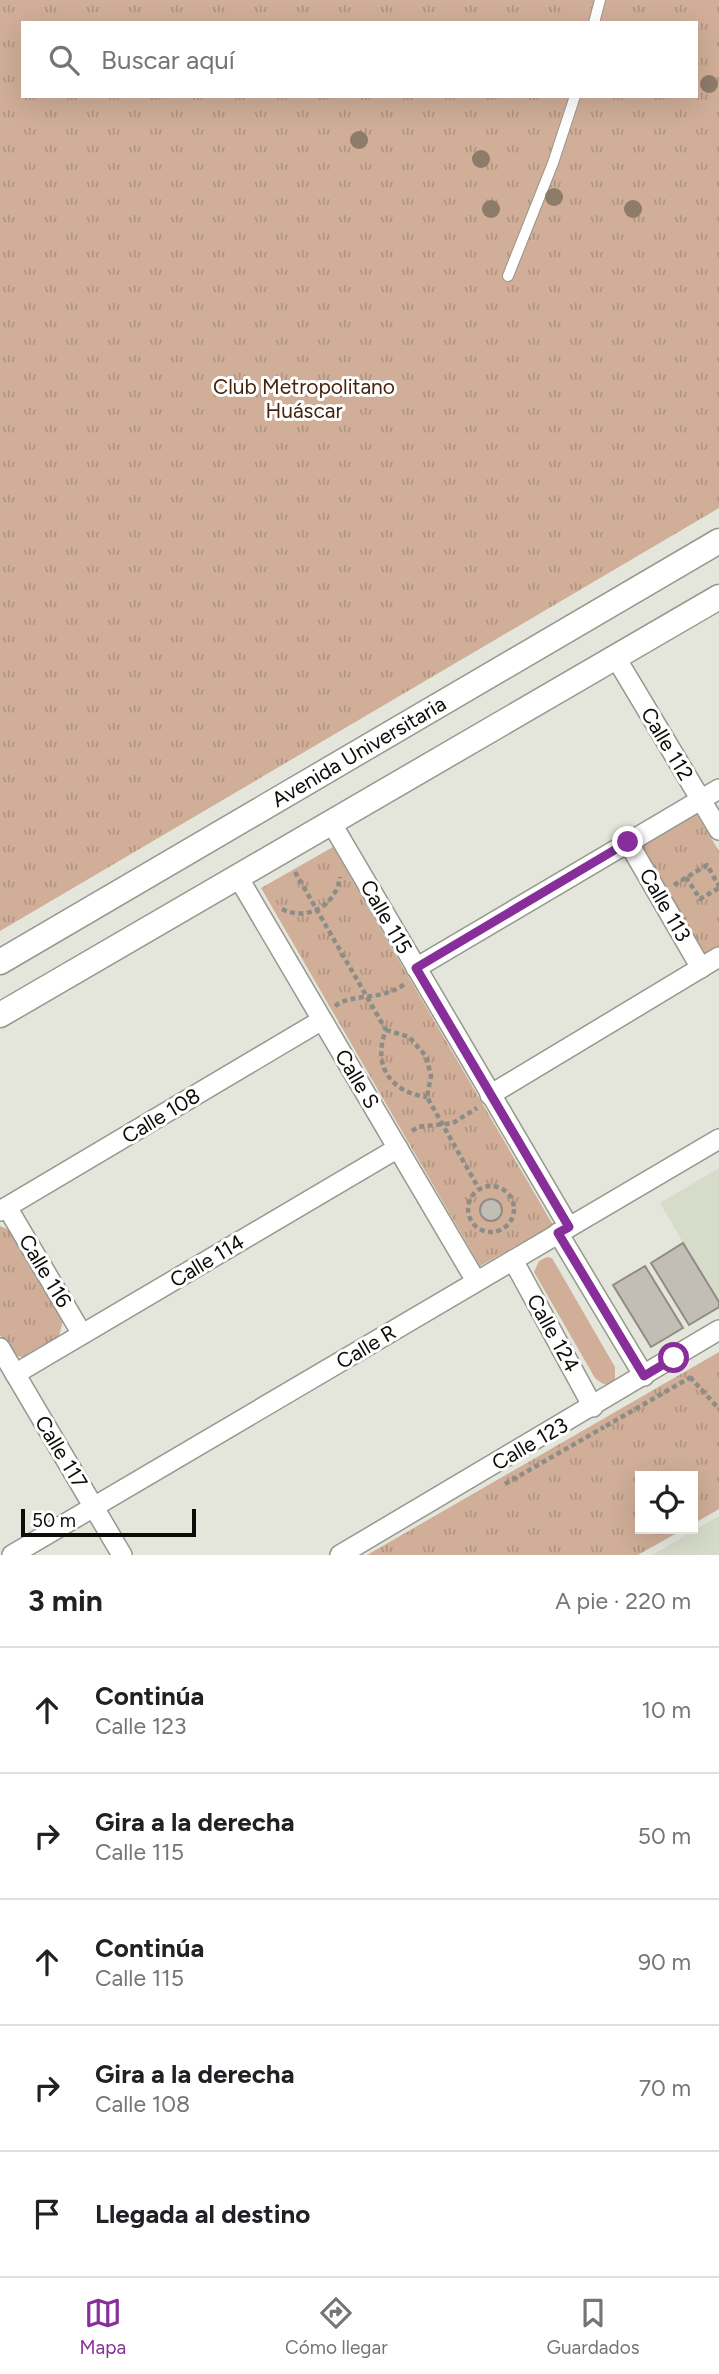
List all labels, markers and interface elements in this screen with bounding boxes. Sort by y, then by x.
search box [21,21,698,98]
icon: search [45,41,83,79]
text: Buscar aquí [101,44,235,76]
park label: Club Metropolitano Huáscar [213,374,395,423]
street label: Avenida Universitaria [267,691,450,812]
street label: Calle 112 [636,703,699,785]
route end [612,826,643,857]
street label: Calle 113 [634,864,696,946]
street label: Calle 115 [355,875,418,958]
street label: Calle S [330,1045,385,1113]
street label: Calle 108 [117,1083,204,1149]
street label: Calle 114 [165,1229,248,1292]
street label: Calle 116 [14,1230,77,1312]
street label: Calle 124 [522,1289,585,1376]
street label: Calle R [331,1319,400,1374]
route start [658,1342,689,1373]
street label: Calle 117 [30,1411,93,1493]
street label: Calle 123 [487,1412,572,1475]
map controls [635,1471,698,1534]
button: locate [635,1471,698,1534]
scale bar [21,1506,196,1538]
text: 50 m [32,1509,76,1532]
text: 3 min [28,1582,103,1619]
text: A pie · 220 m [555,1587,691,1615]
text: Continúa [95,1680,204,1712]
icon: ahead [28,1691,66,1729]
text: 10 m [642,1696,691,1724]
text: Calle 123 [95,1712,187,1740]
text: Gira a la derecha [95,1806,295,1838]
icon: right [28,1817,66,1855]
text: 50 m [638,1822,691,1850]
text: Calle 115 [95,1838,184,1866]
text: Continúa [95,1932,204,1964]
icon: ahead [28,1943,66,1981]
text: 90 m [638,1948,691,1976]
text: Calle 115 [95,1964,184,1992]
text: Gira a la derecha [95,2058,295,2090]
icon: right [28,2069,66,2107]
text: 70 m [639,2074,691,2102]
text: Calle 108 [95,2090,190,2118]
icon: arrive [28,2195,66,2233]
text: Llegada al destino [95,2198,310,2230]
tab: Mapa [79,2294,126,2359]
tab: Cómo llegar [285,2294,388,2359]
tab: Guardados [547,2294,640,2359]

